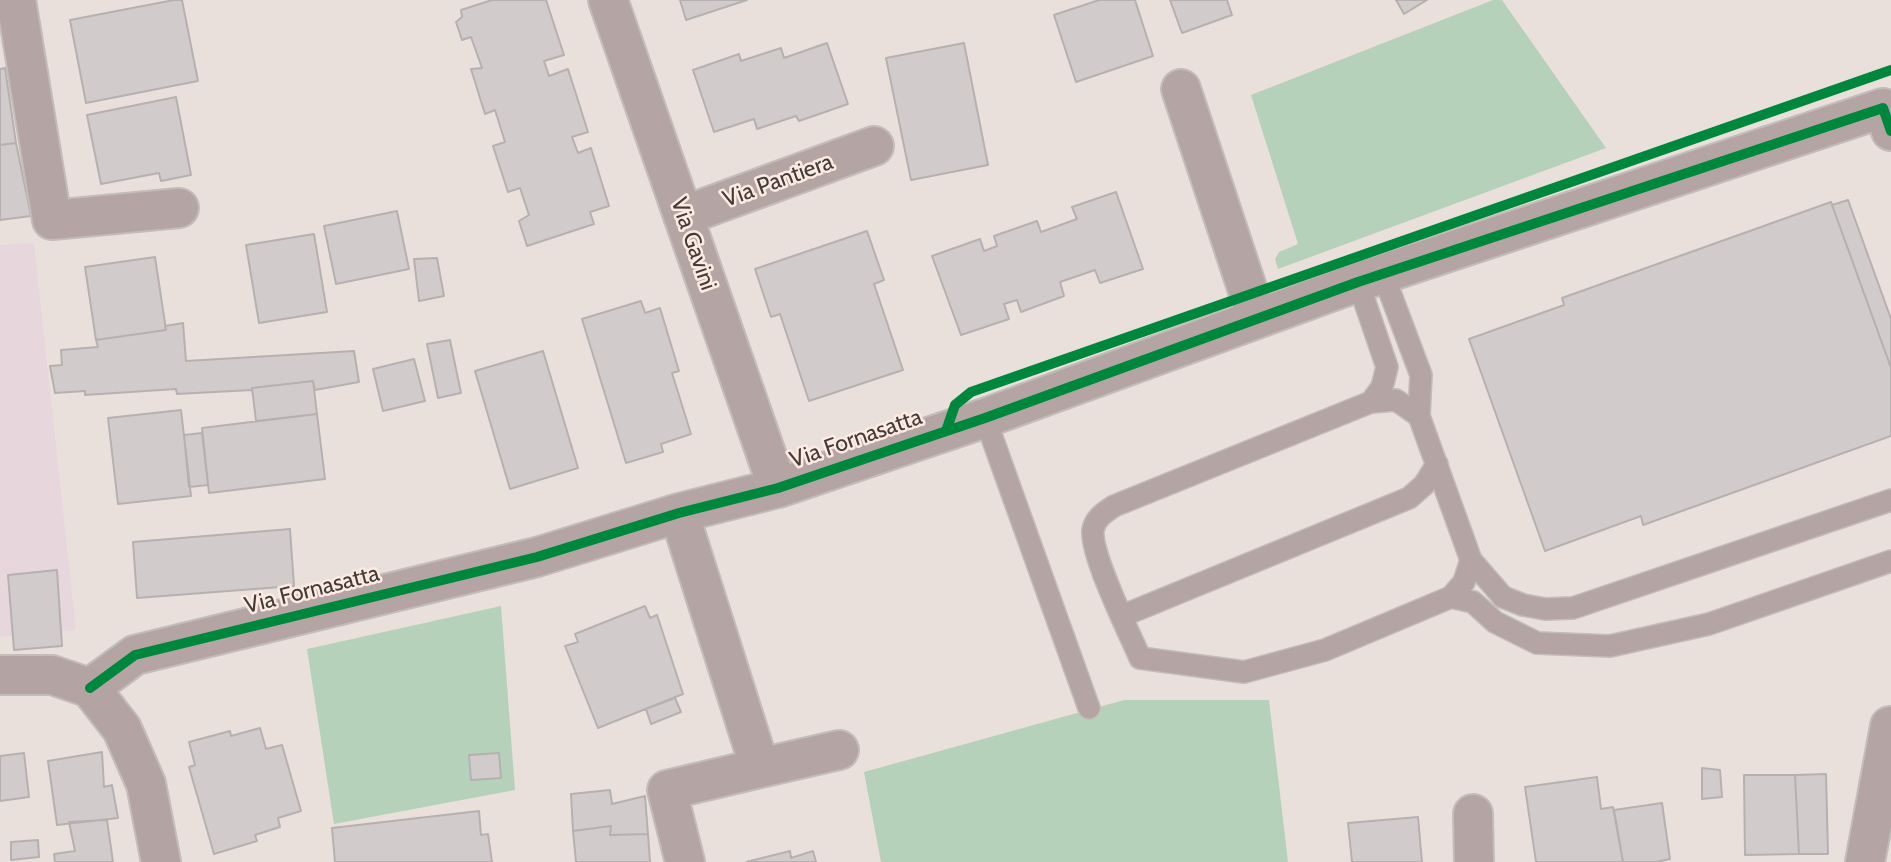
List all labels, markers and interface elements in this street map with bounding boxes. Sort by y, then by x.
street label: Via Pantiera [719,148,837,214]
street label: Via Gavini [664,194,722,294]
street label: Via Fornasatta [786,404,926,474]
street label: Via Fornasatta [242,560,382,620]

